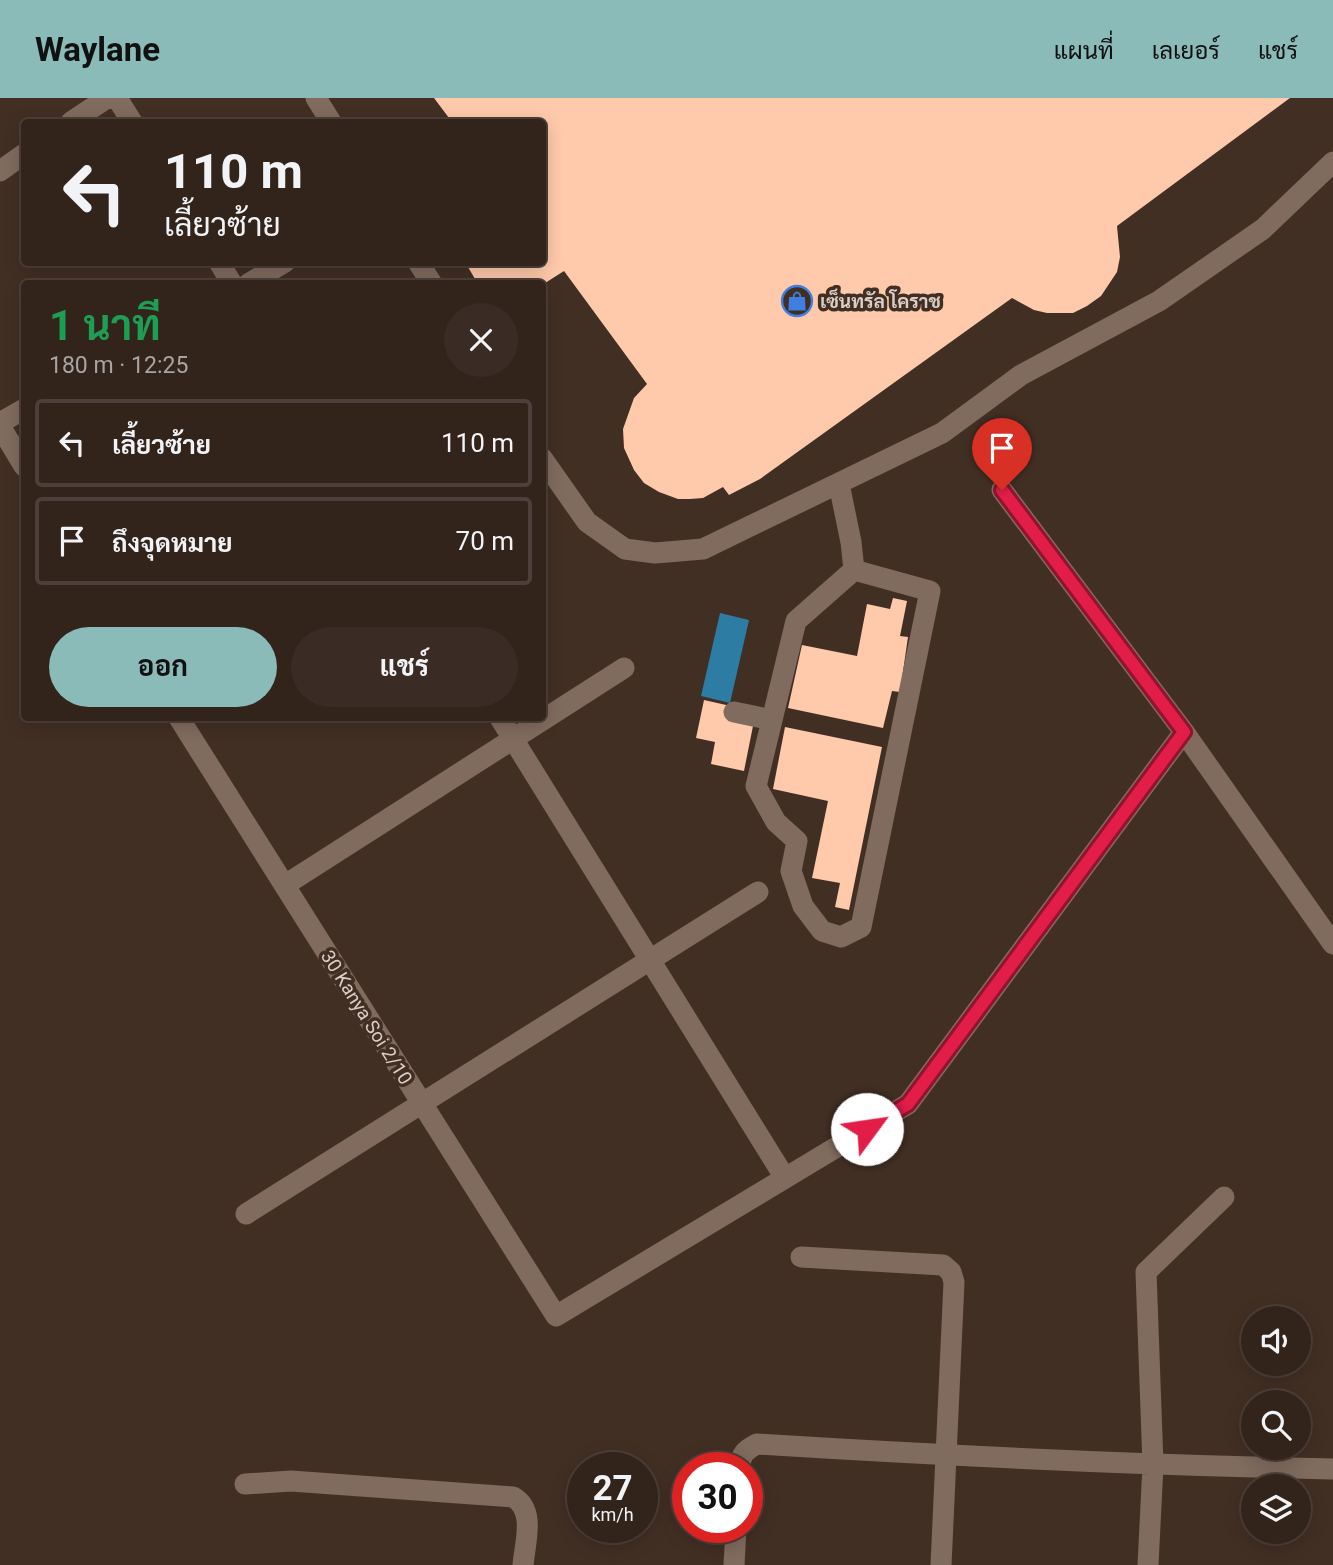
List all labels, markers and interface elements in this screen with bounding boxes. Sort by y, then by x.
text: Waylane [35,30,160,69]
text: แผนที่ [1054,37,1114,65]
text: เลเยอร์ [1152,37,1220,65]
text: แชร์ [1258,37,1298,65]
text: 110 m [164,143,303,200]
icon: left [49,147,140,238]
text: เลี้ยวซ้าย [164,206,281,244]
shop icon: เซ็นทรัล โคราช [780,284,814,318]
place label: เซ็นทรัล โคราช [820,288,941,313]
text: 1 นาที [49,301,161,350]
button: close [444,303,518,377]
text: 180 m · 12:25 [49,352,188,379]
pin [972,418,1032,490]
icon: left [53,424,91,462]
text: 110 m [441,428,514,458]
icon: arrive [983,429,1021,467]
text: เลี้ยวซ้าย [112,430,211,460]
icon: arrive [53,522,91,560]
text: 70 m [456,526,514,556]
text: ถึงจุดหมาย [112,528,233,558]
button: ออก [49,627,277,707]
button: แชร์ [291,627,518,707]
street label: 30 Kanya Soi 2/10 [316,946,417,1089]
position arrow [830,1092,904,1166]
map controls [1241,1306,1311,1544]
button: sound [1241,1306,1311,1376]
button: search [1241,1390,1311,1460]
speed limit sign: 30 [672,1452,763,1543]
text: 27 [592,1468,633,1509]
button: layers [1241,1474,1311,1544]
text: km/h [591,1504,634,1525]

